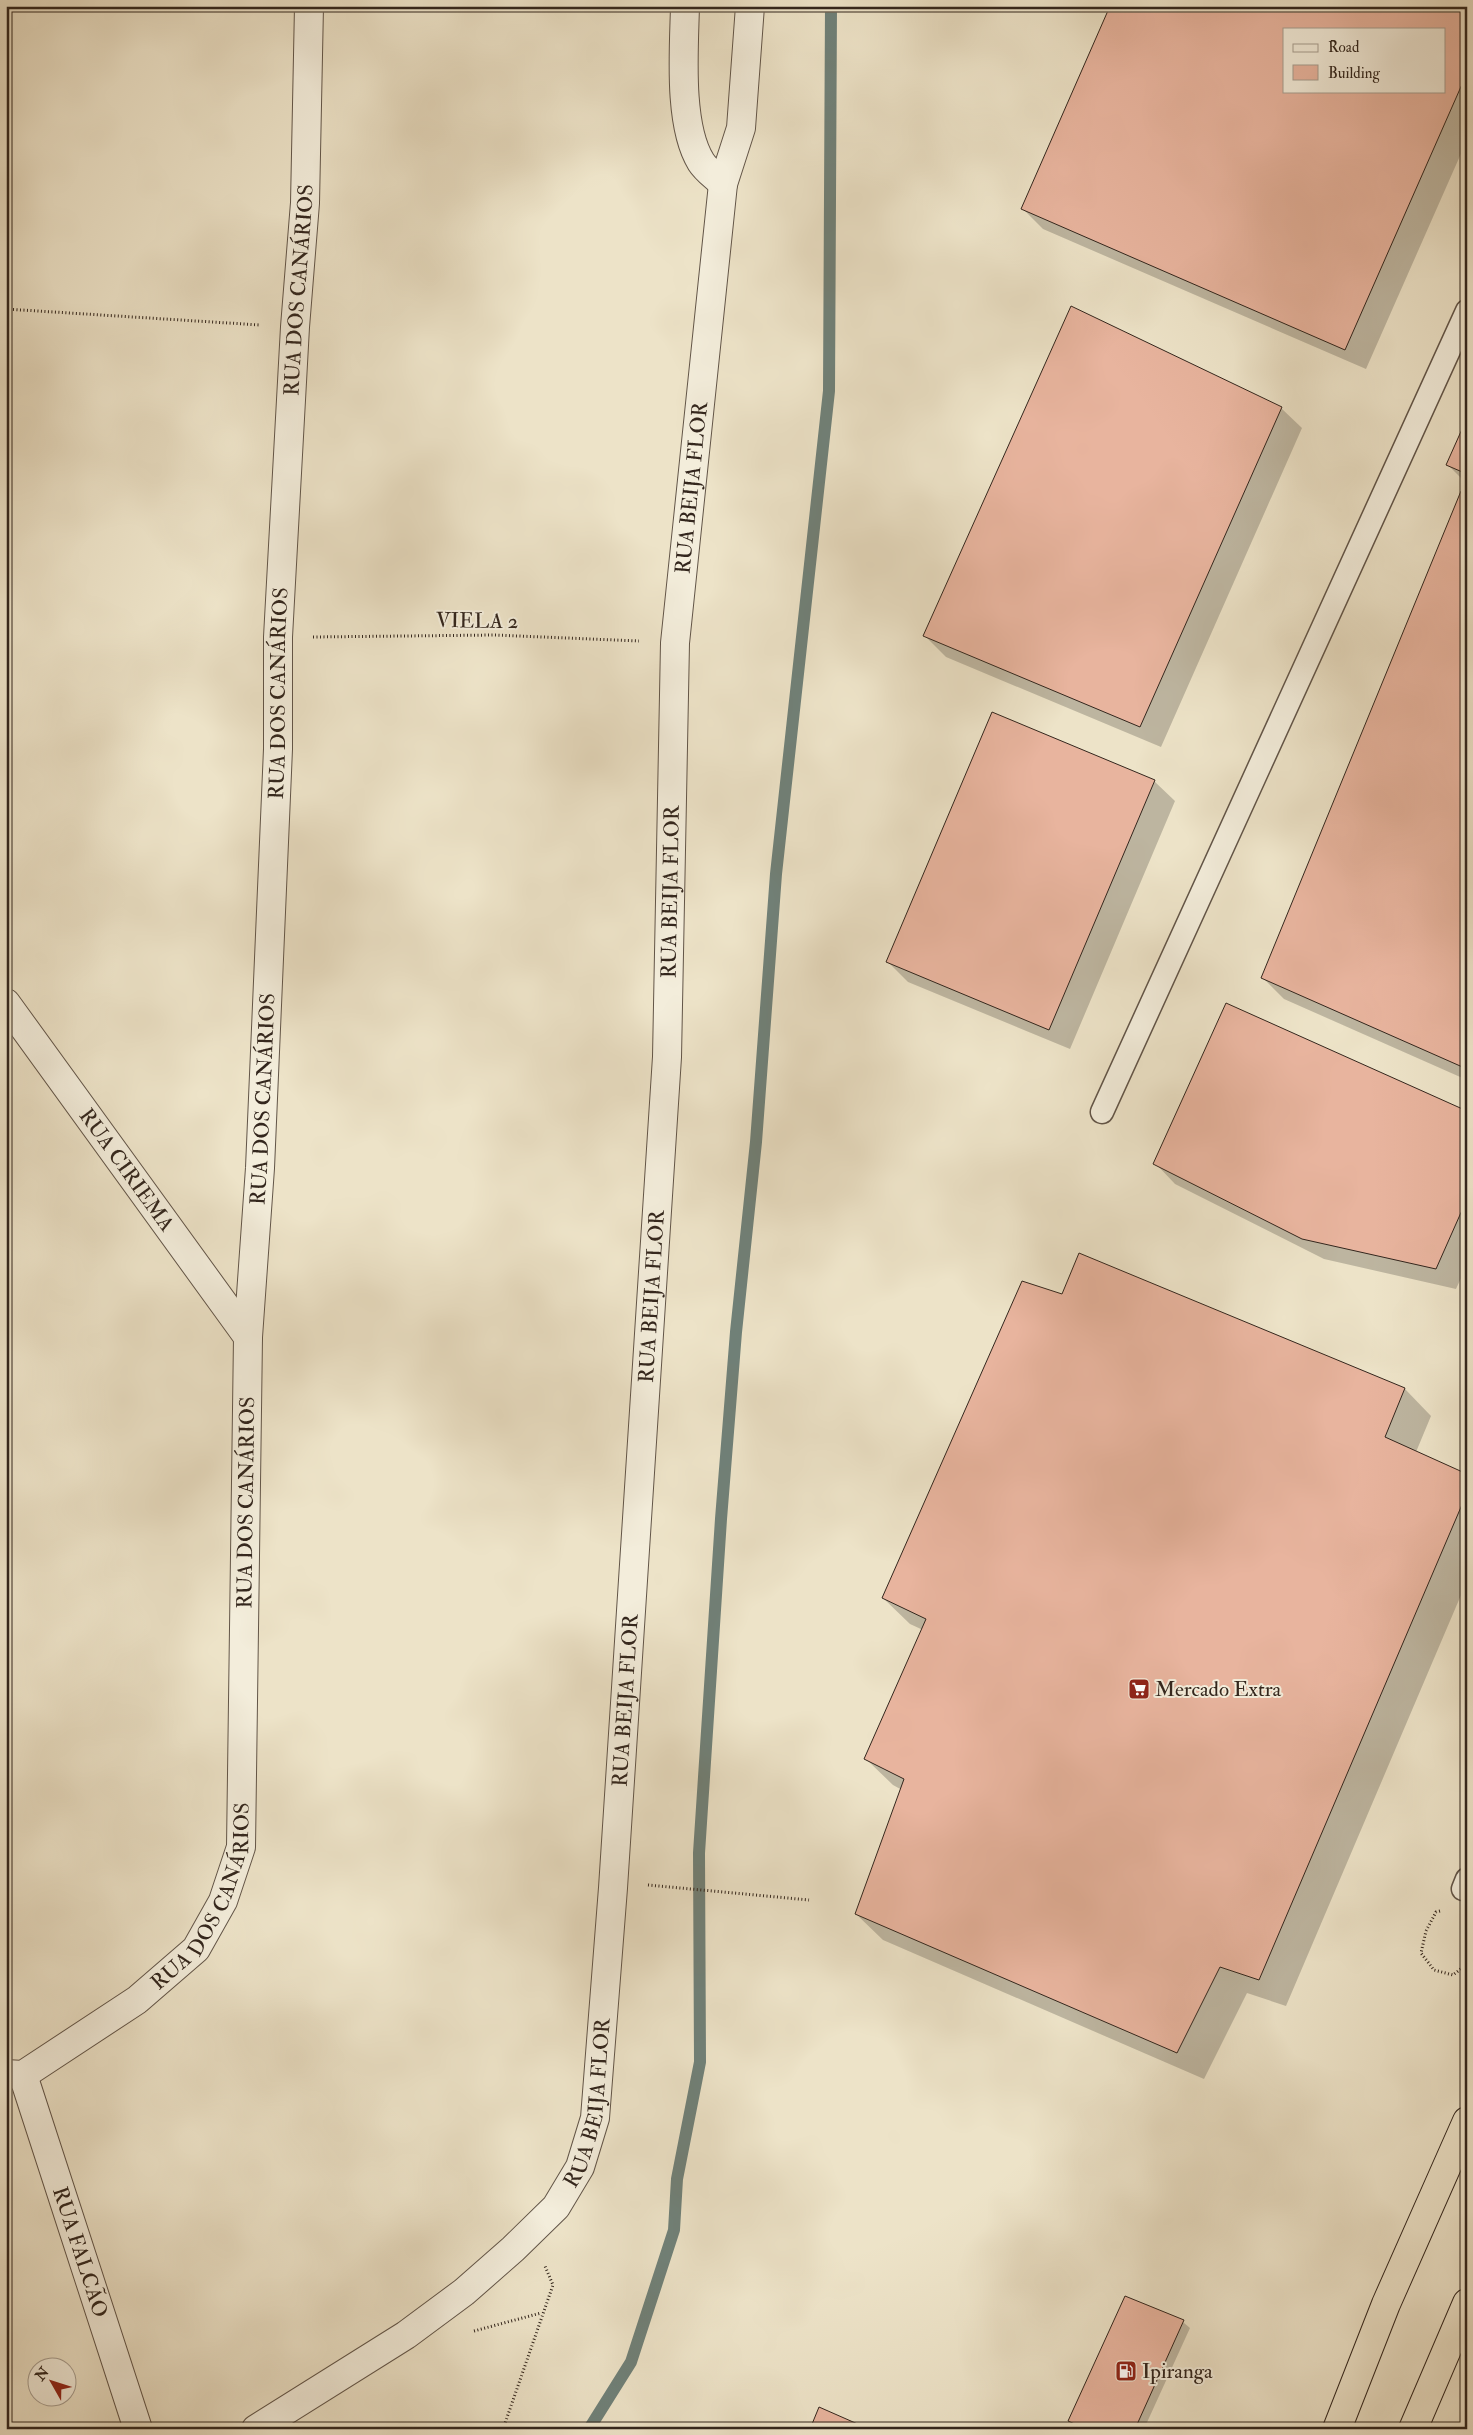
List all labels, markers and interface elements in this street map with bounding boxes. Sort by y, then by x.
legend [1283,28,1446,92]
text: Road [1328,38,1360,57]
text: Building [1328,64,1380,83]
street label: RUA DOS CANÁRIOS [278,184,319,397]
street label: RUA BEIJA FLOR [669,399,714,575]
street label: RUA DOS CANÁRIOS [262,587,294,800]
street label: VIELA 2 [436,607,518,635]
street label: RUA BEIJA FLOR [655,804,685,979]
street label: RUA DOS CANÁRIOS [244,992,281,1206]
street label: RUA CIRIEMA [73,1103,180,1237]
street label: RUA BEIJA FLOR [632,1208,671,1384]
street label: RUA DOS CANÁRIOS [231,1396,261,1609]
street label: RUA BEIJA FLOR [606,1612,644,1788]
place label: Mercado Extra [1155,1676,1282,1703]
supermarket icon: Mercado Extra [1127,1677,1151,1701]
street label: RUA DOS CANÁRIOS [145,1802,255,1996]
street label: RUA BEIJA FLOR [557,2016,616,2193]
street label: RUA FALCÃO [47,2183,114,2321]
north arrow [28,2358,78,2408]
place label: Ipiranga [1142,2358,1213,2385]
fuel station icon: Ipiranga [1114,2359,1138,2383]
text: N [31,2364,53,2385]

